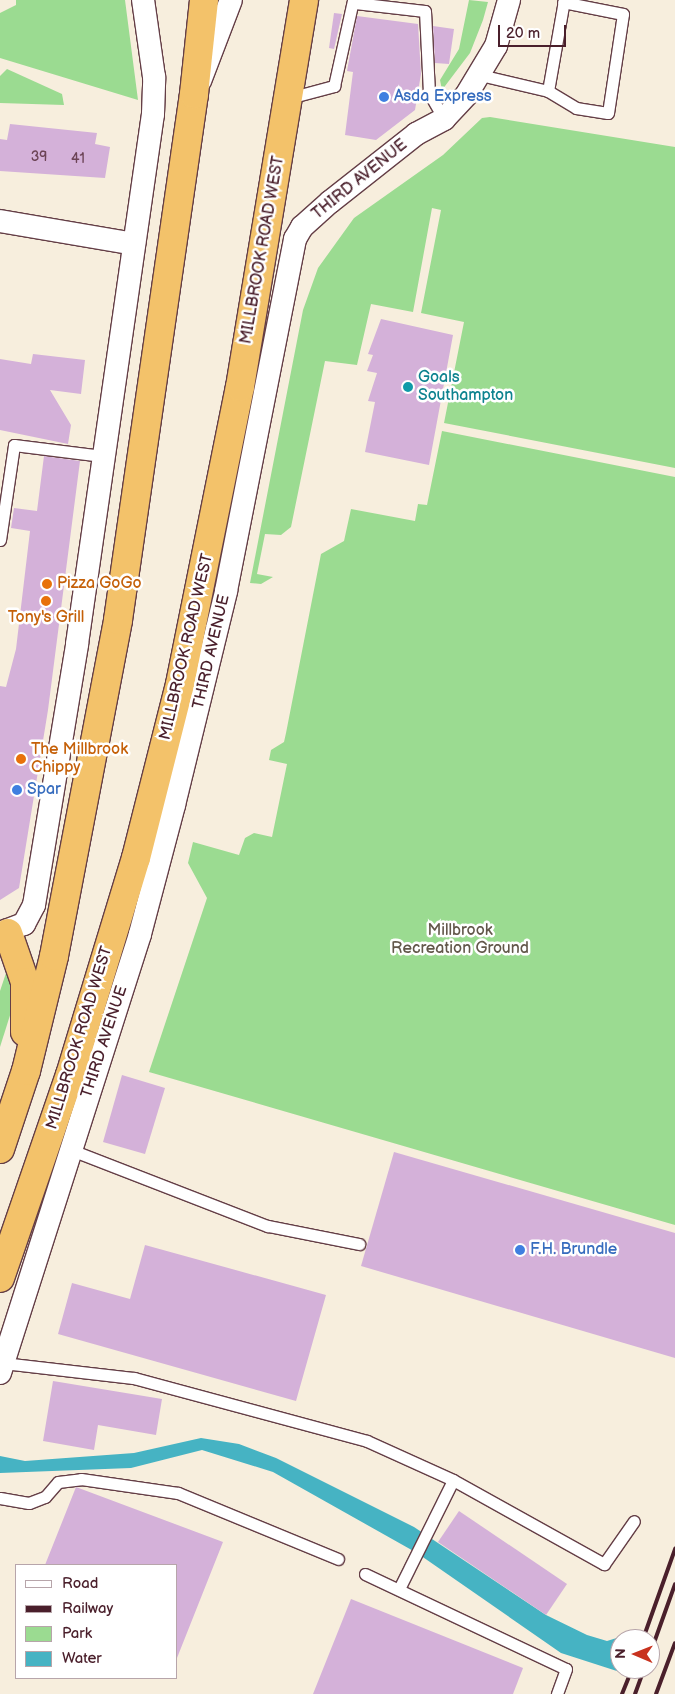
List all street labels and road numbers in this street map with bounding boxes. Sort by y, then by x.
street label: THIRD AVENUE [309,136,411,224]
street label: MILLBROOK ROAD WEST [237,154,289,346]
street label: MILLBROOK ROAD WEST [156,552,218,742]
street label: THIRD AVENUE [190,593,234,711]
street label: MILLBROOK ROAD WEST [43,944,117,1132]
street label: THIRD AVENUE [78,984,132,1100]

